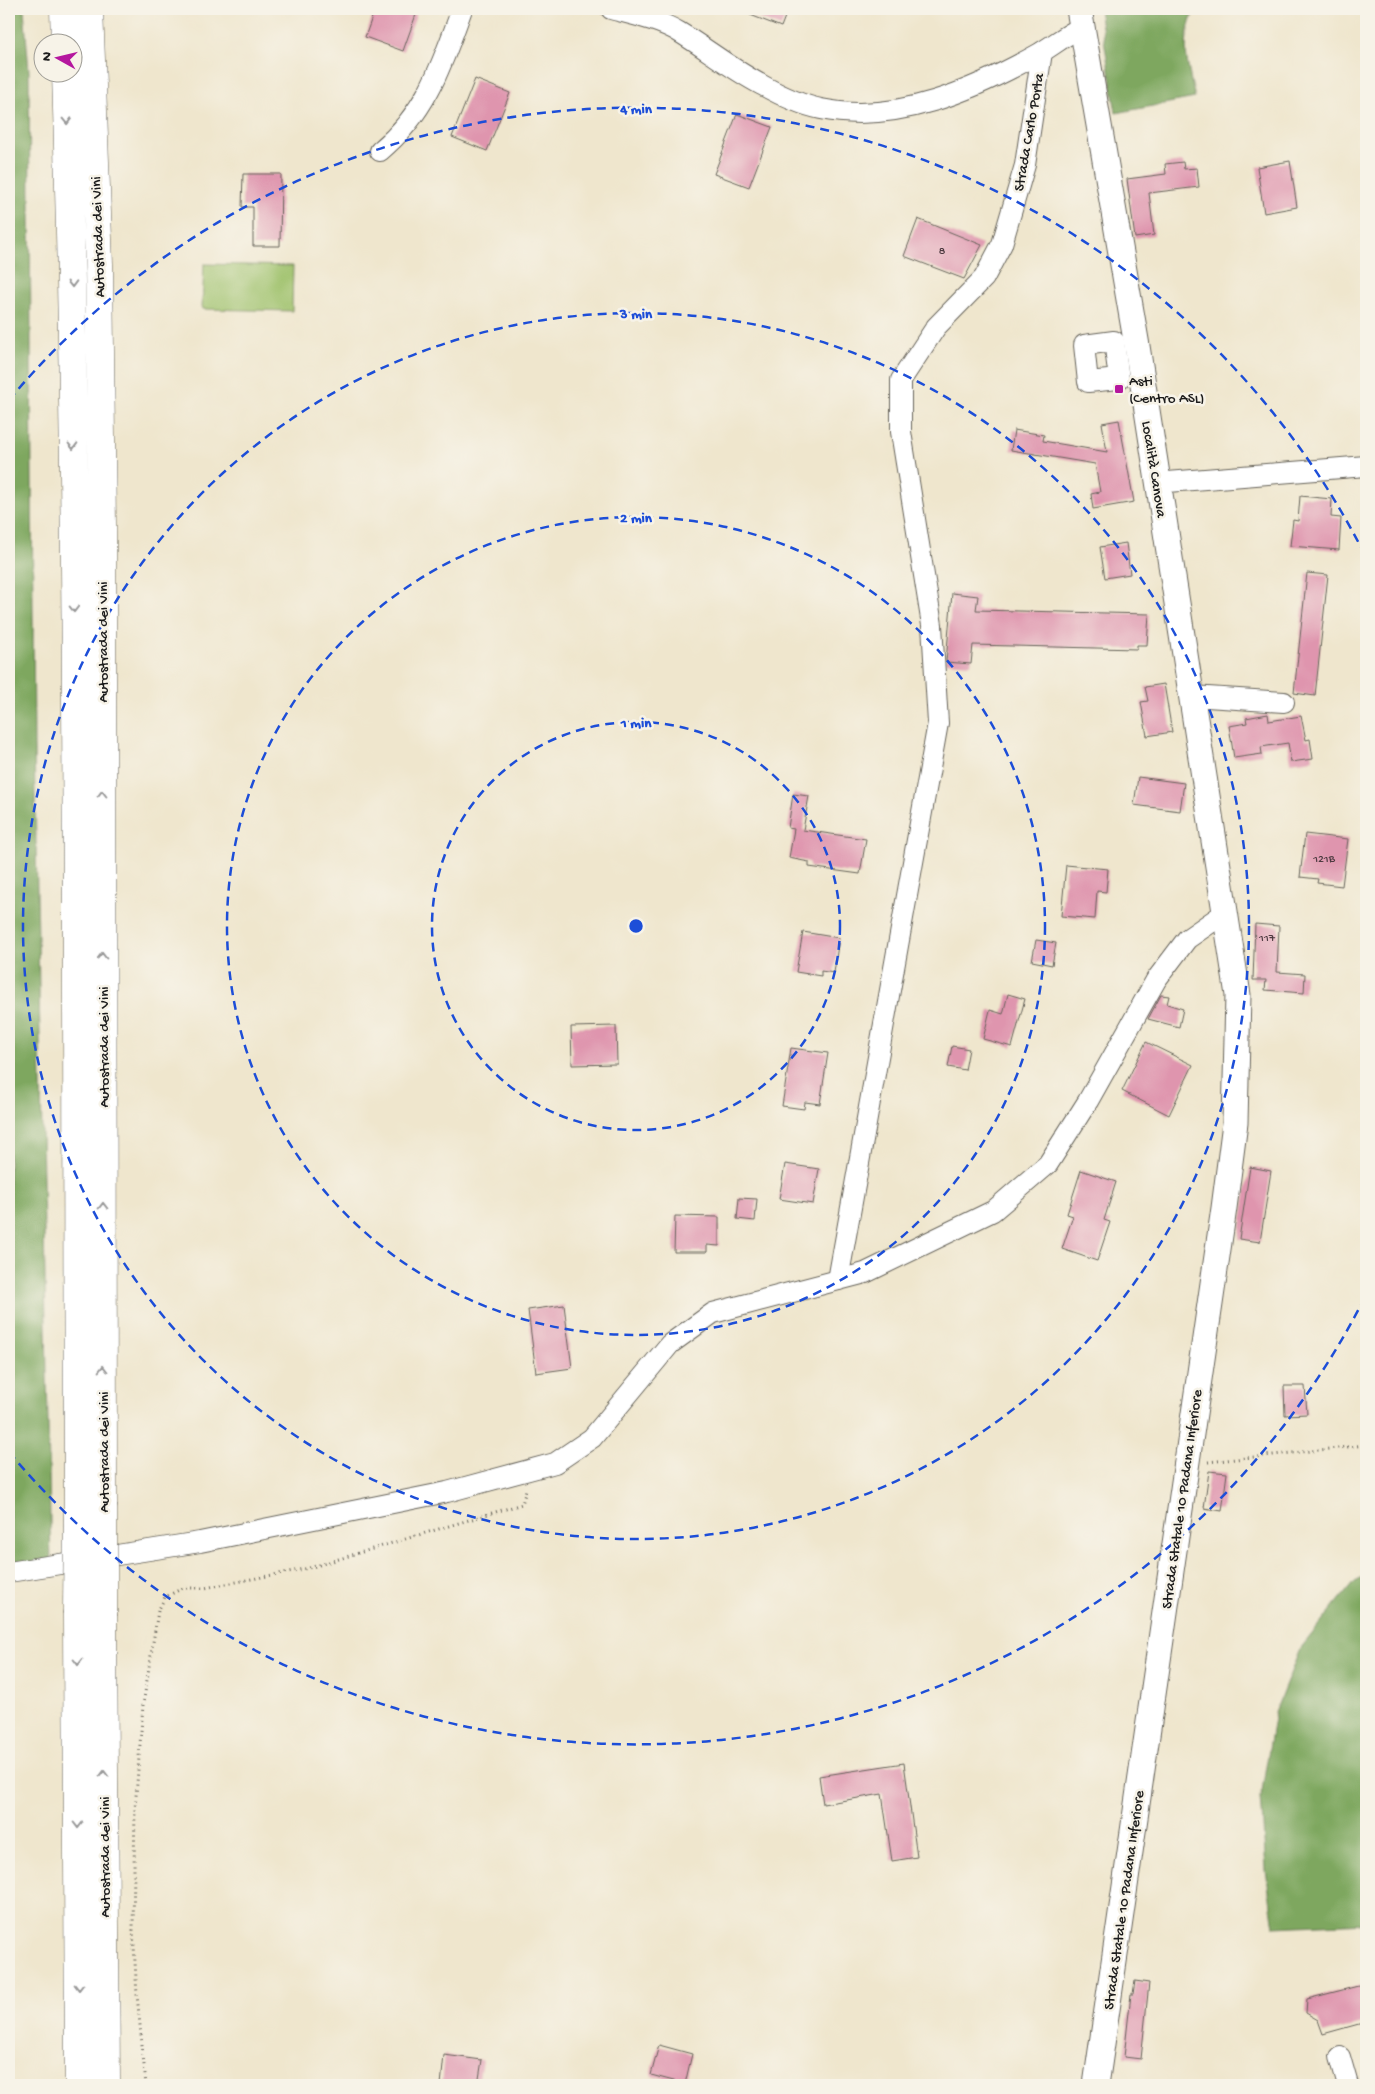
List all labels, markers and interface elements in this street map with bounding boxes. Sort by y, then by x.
north arrow [32,32,82,82]
text: N [39,51,57,62]
street label: Strada Carlo Porta [1011,71,1049,193]
text: 4 min [619,101,653,119]
one-way arrow [62,118,72,125]
street label: Autostrada dei Vini [88,176,110,298]
house number: 8 [939,245,946,259]
one-way arrow [67,280,77,288]
text: 3 min [619,306,653,324]
place label: Asti (Centro ASL) [1129,373,1205,408]
marker: Asti (Centro ASL) [1113,383,1125,395]
street label: Località Canova [1137,420,1170,520]
one-way arrow [68,442,78,450]
text: 2 min [620,510,653,528]
street label: Autostrada dei Vini [95,581,113,703]
one-way arrow [69,605,79,613]
text: 1 min [620,715,652,733]
one-way arrow [97,789,107,797]
house number: 121B [1312,853,1336,867]
centre of rings [627,917,645,935]
house number: 117 [1258,932,1276,946]
one-way arrow [97,952,108,960]
street label: Autostrada dei Vini [96,986,114,1108]
one-way arrow [98,1202,108,1210]
one-way arrow [98,1364,108,1372]
street label: Strada Statale 10 Padana Inferiore [1159,1388,1207,1610]
street label: Autostrada dei Vini [96,1391,114,1513]
one-way arrow [73,1659,83,1667]
one-way arrow [99,1770,109,1778]
street label: Strada Statale 10 Padana Inferiore [1101,1789,1149,2011]
street label: Autostrada dei Vini [97,1796,115,1918]
one-way arrow [73,1822,83,1829]
one-way arrow [74,1984,84,1992]

